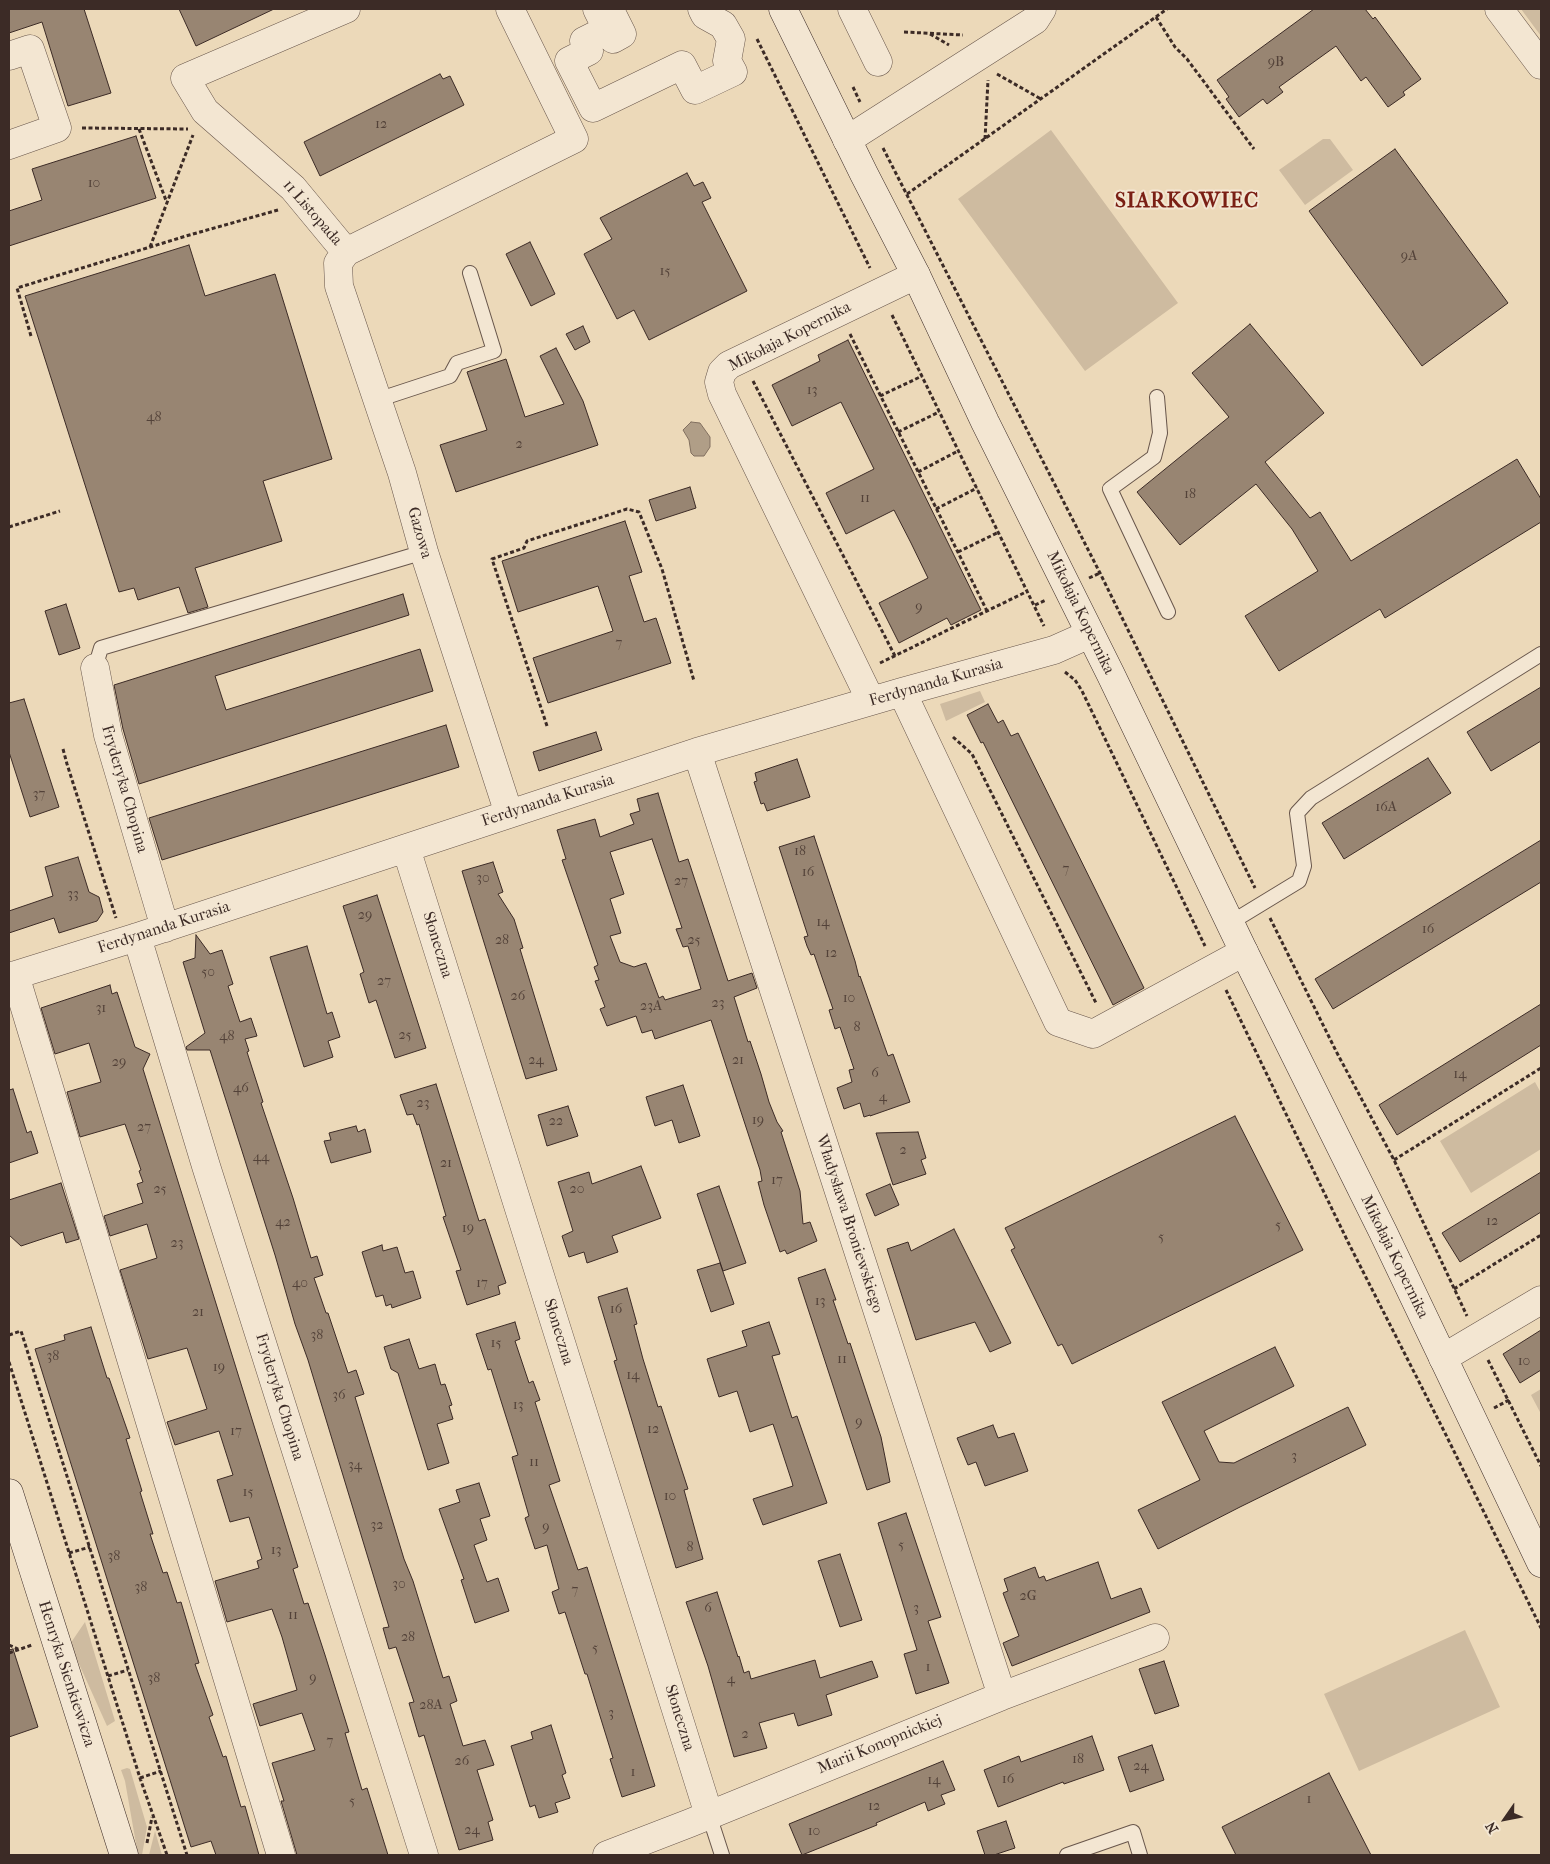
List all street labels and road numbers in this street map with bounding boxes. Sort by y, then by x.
street label: 11 Listopada [278,176,346,250]
street label: Mikołaja Kopernika [726,298,854,376]
street label: Gazowa [403,505,435,561]
street label: Mikołaja Kopernika [1042,548,1118,678]
street label: Ferdynanda Kurasia [867,655,1005,711]
street label: Fryderyka Chopina [97,723,151,855]
street label: Ferdynanda Kurasia [479,771,617,831]
street label: Ferdynanda Kurasia [95,898,233,958]
street label: Słoneczna [418,909,456,981]
street label: Władysława Broniewskiego [811,1132,887,1316]
street label: Mikołaja Kopernika [1356,1192,1432,1322]
street label: Słoneczna [539,1296,577,1368]
street label: Fryderyka Chopina [251,1331,307,1463]
street label: Henryka Sienkiewicza [33,1598,99,1750]
street label: Słoneczna [660,1682,698,1754]
street label: Marii Konopnickiej [815,1711,945,1779]

